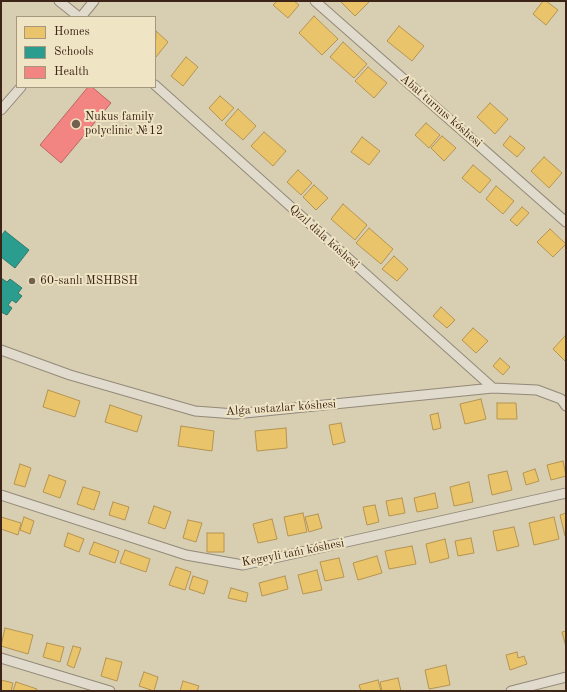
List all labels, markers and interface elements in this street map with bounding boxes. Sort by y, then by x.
legend [16,16,156,88]
text: Homes [54,26,90,38]
text: Schools [54,46,94,58]
text: Health [54,66,89,78]
street label: Abat turmıs kóshesi [397,72,485,150]
place label: Nukus family polyclinic №12 [85,110,163,138]
marker: Nukus family polyclinic №12 [70,118,82,130]
street label: Qızıl dala kóshesi [286,202,362,272]
place label: 60-sanlı MSHBSH [40,274,138,288]
marker: 60-sanlı MSHBSH [27,276,37,286]
street label: Alǵa ustazlar kóshesi [225,397,337,419]
street label: Kegeyli tańı kóshesi [241,536,345,570]

